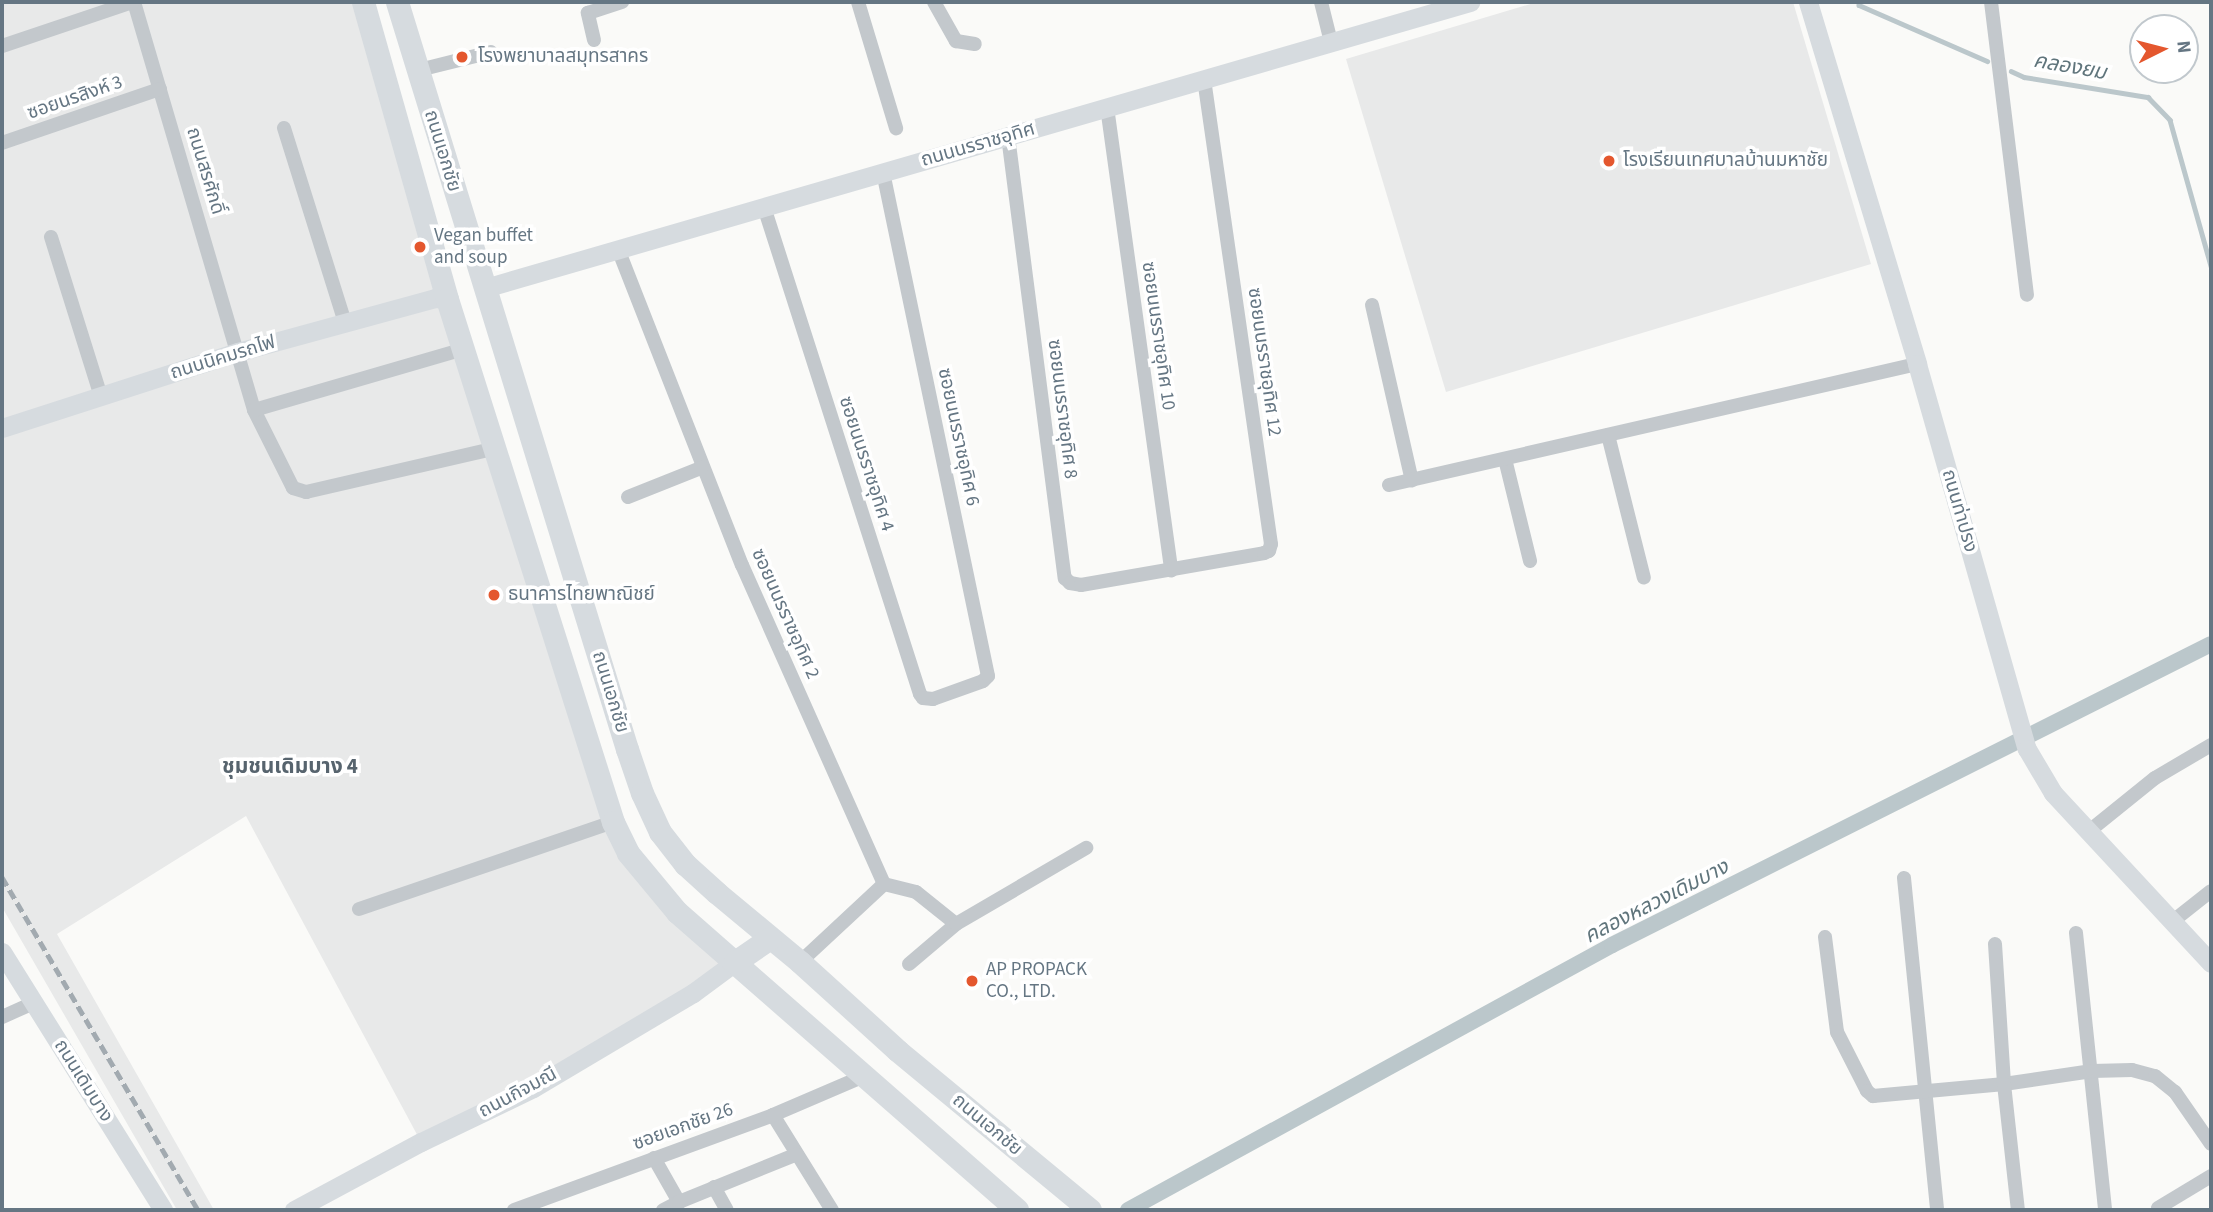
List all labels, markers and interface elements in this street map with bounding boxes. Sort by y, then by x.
north arrow [2129,14,2199,84]
text: N [2169,39,2197,55]
place label: โรงพยาบาลสมุทรสาคร [478,46,648,68]
marker: โรงพยาบาลสมุทรสาคร [452,47,472,67]
water label: คลองยม [2032,47,2108,85]
street label: ซอยนรสิงห์ 3 [24,71,126,125]
street label: ถนนเอกชัย [419,107,465,195]
street label: ถนนนรราชอุทิศ [918,118,1038,172]
street label: ถนนสรศักดิ์ [181,125,229,217]
place label: โรงเรียนเทศบาลบ้านมหาชัย [1623,150,1828,172]
marker: โรงเรียนเทศบาลบ้านมหาชัย [1601,153,1617,169]
place label: Vegan buffet and soup [434,225,533,269]
marker: Vegan buffet and soup [412,239,428,255]
street label: ซอยนนรราชอุทิศ 10 [1136,260,1180,412]
street label: ซอยนนรราชอุทิศ 12 [1242,286,1286,438]
street label: ถนนนิคมรถไฟ [168,331,278,385]
street label: ซอยนนรราชอุทิศ 8 [1042,338,1082,480]
street label: ซอยนนรราชอุทิศ 6 [932,366,984,508]
street label: ซอยนนรราชอุทิศ 4 [833,394,899,534]
street label: ถนนท่าปรง [1936,467,1982,555]
street label: ซอยนนรราชอุทิศ 2 [746,545,824,683]
place label: ธนาคารไทยพาณิชย์ [508,584,655,606]
marker: ธนาคารไทยพาณิชย์ [486,587,502,603]
street label: ถนนเอกชัย [587,648,633,736]
district label: ชุมชนเดิมบาง 4 [222,753,358,779]
water label: คลองหลวงเดิมบาง [1580,854,1732,948]
place label: AP PROPACK CO., LTD. [986,959,1087,1003]
marker: AP PROPACK CO., LTD. [964,973,980,989]
street label: ถนนเดิมบาง [49,1036,117,1126]
street label: ถนนกิจมณี [475,1063,561,1123]
street label: ถนนเอกชัย [947,1089,1027,1161]
street label: ซอยเอกชัย 26 [630,1098,736,1156]

